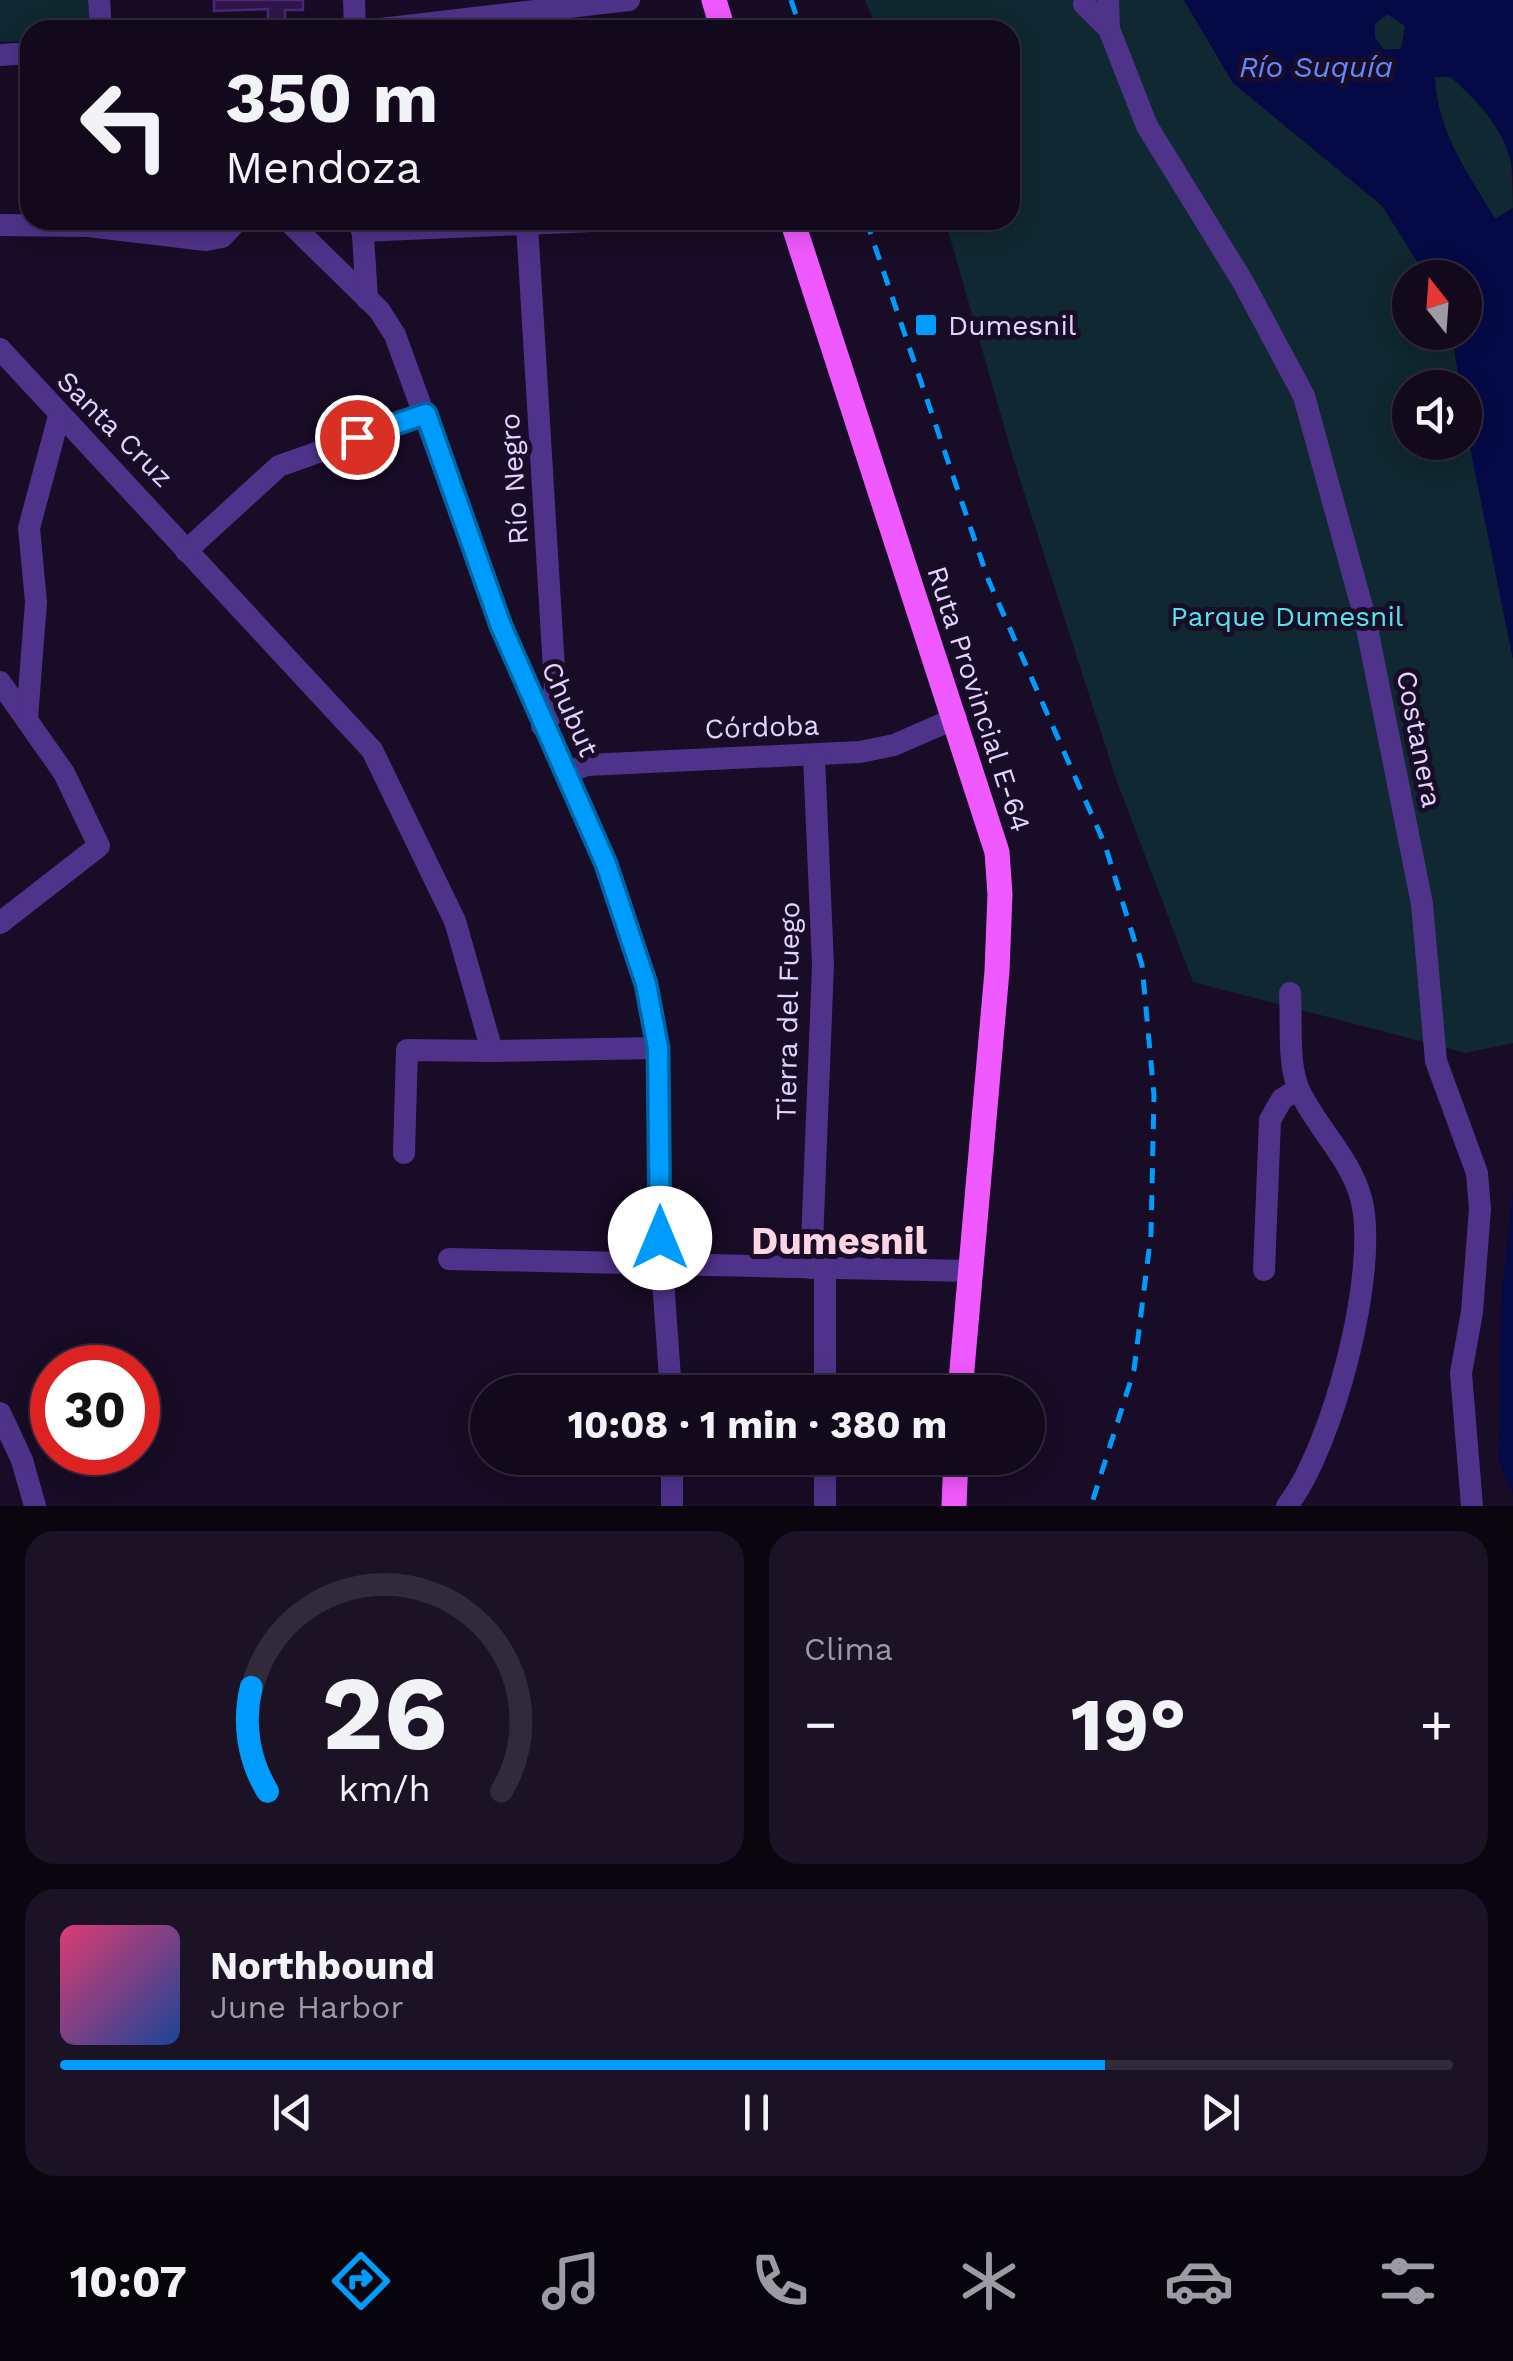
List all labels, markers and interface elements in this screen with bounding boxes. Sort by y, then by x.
water label: Río Suquía [1239,49,1393,84]
text: 350 m [225,57,438,139]
icon: left [60,60,190,190]
text: Mendoza [225,141,421,194]
north arrow [1392,260,1482,350]
map controls [1392,260,1482,460]
place label: Dumesnil [948,309,1077,342]
marker: Dumesnil [913,312,939,338]
street label: Santa Cruz [50,364,180,494]
button: sound [1392,370,1482,460]
pin [315,395,400,480]
icon: arrive [330,410,385,465]
street label: Río Negro [493,412,535,546]
street label: Ruta Provincial E-64 [920,562,1038,836]
park label: Parque Dumesnil [1171,600,1404,633]
street label: Chubut [535,656,606,762]
street label: Costanera [1390,668,1448,810]
street label: Córdoba [704,709,820,745]
street label: Tierra del Fuego [770,901,806,1121]
position arrow [608,1186,712,1290]
district label: Dumesnil [751,1219,928,1263]
speed limit sign: 30 [30,1345,160,1475]
text: 10:08 · 1 min · 380 m [568,1403,947,1447]
text: Clima [804,1630,893,1668]
text: 26 [321,1652,448,1774]
text: 19° [1071,1680,1186,1768]
text: − [804,1692,837,1756]
text: + [1420,1692,1453,1756]
text: km/h [338,1768,431,1810]
text: Northbound [210,1944,435,1988]
text: June Harbor [210,1988,404,2026]
icon: previous [265,2085,320,2140]
icon: pause [729,2085,784,2140]
icon: next [1193,2085,1248,2140]
icon: directions [326,2246,396,2316]
icon: music [536,2246,606,2316]
icon: phone [745,2246,815,2316]
icon: climate [954,2246,1024,2316]
icon: car [1164,2246,1234,2316]
icon: filters [1373,2246,1443,2316]
text: 10:07 [70,2255,187,2308]

